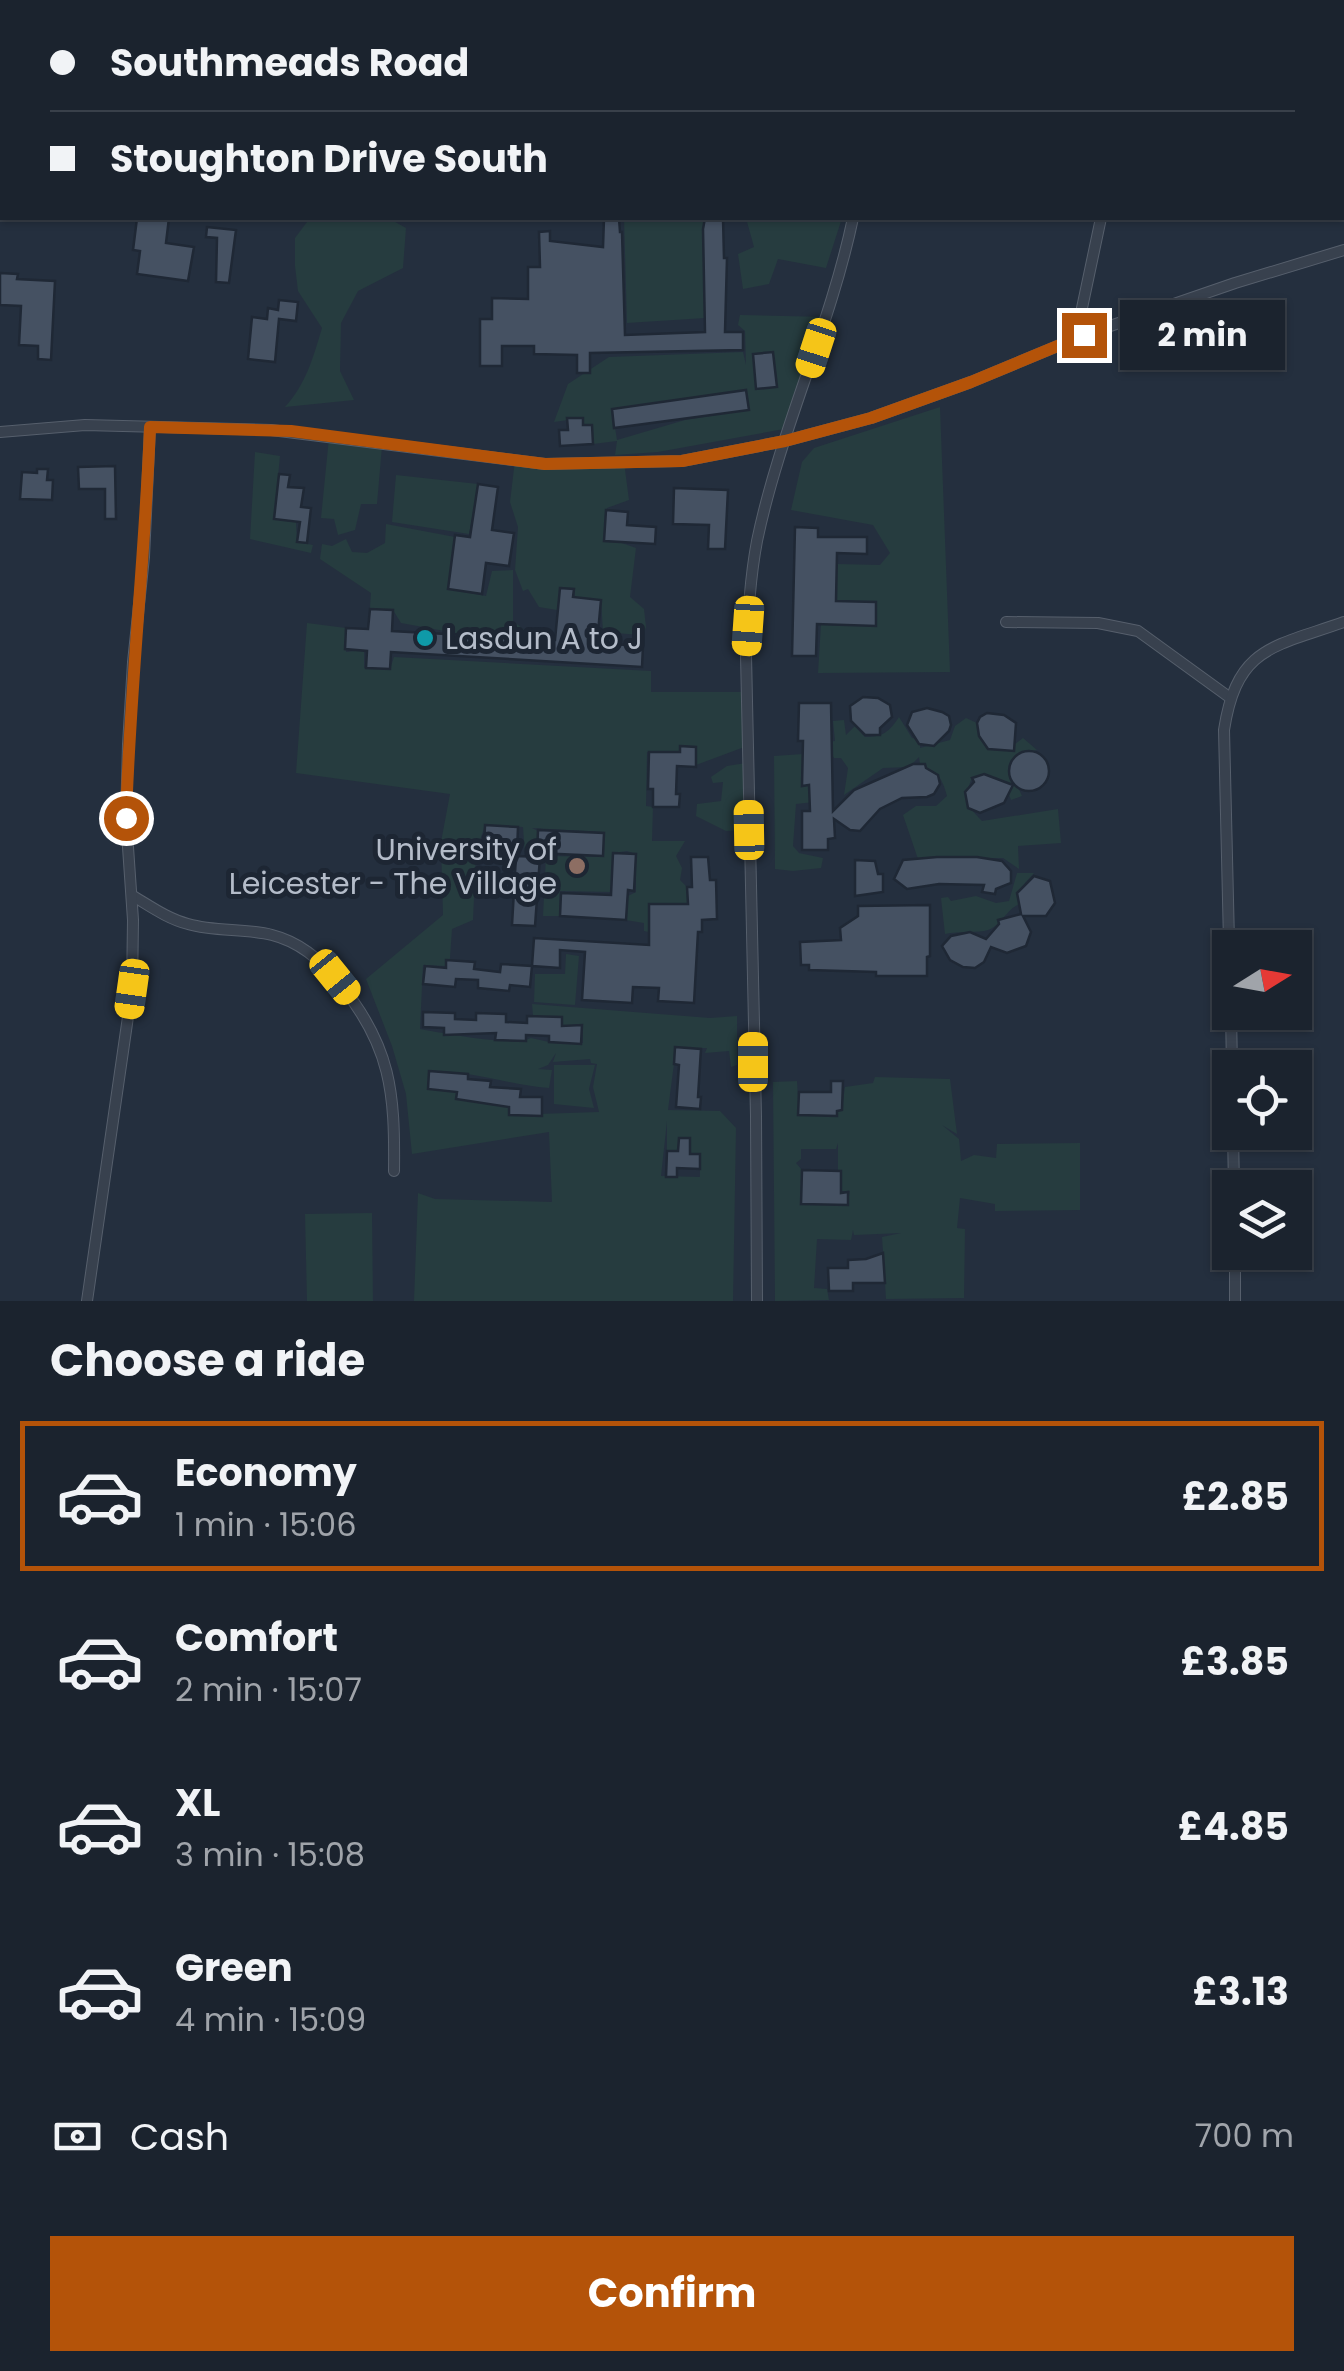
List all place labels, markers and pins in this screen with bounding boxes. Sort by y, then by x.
place label: Lasdun A to J [445,617,643,660]
marker: Lasdun A to J [414,627,436,649]
place label: University of Leicester - The Village [229,828,557,905]
marker: University of Leicester - The Village [566,855,588,877]

